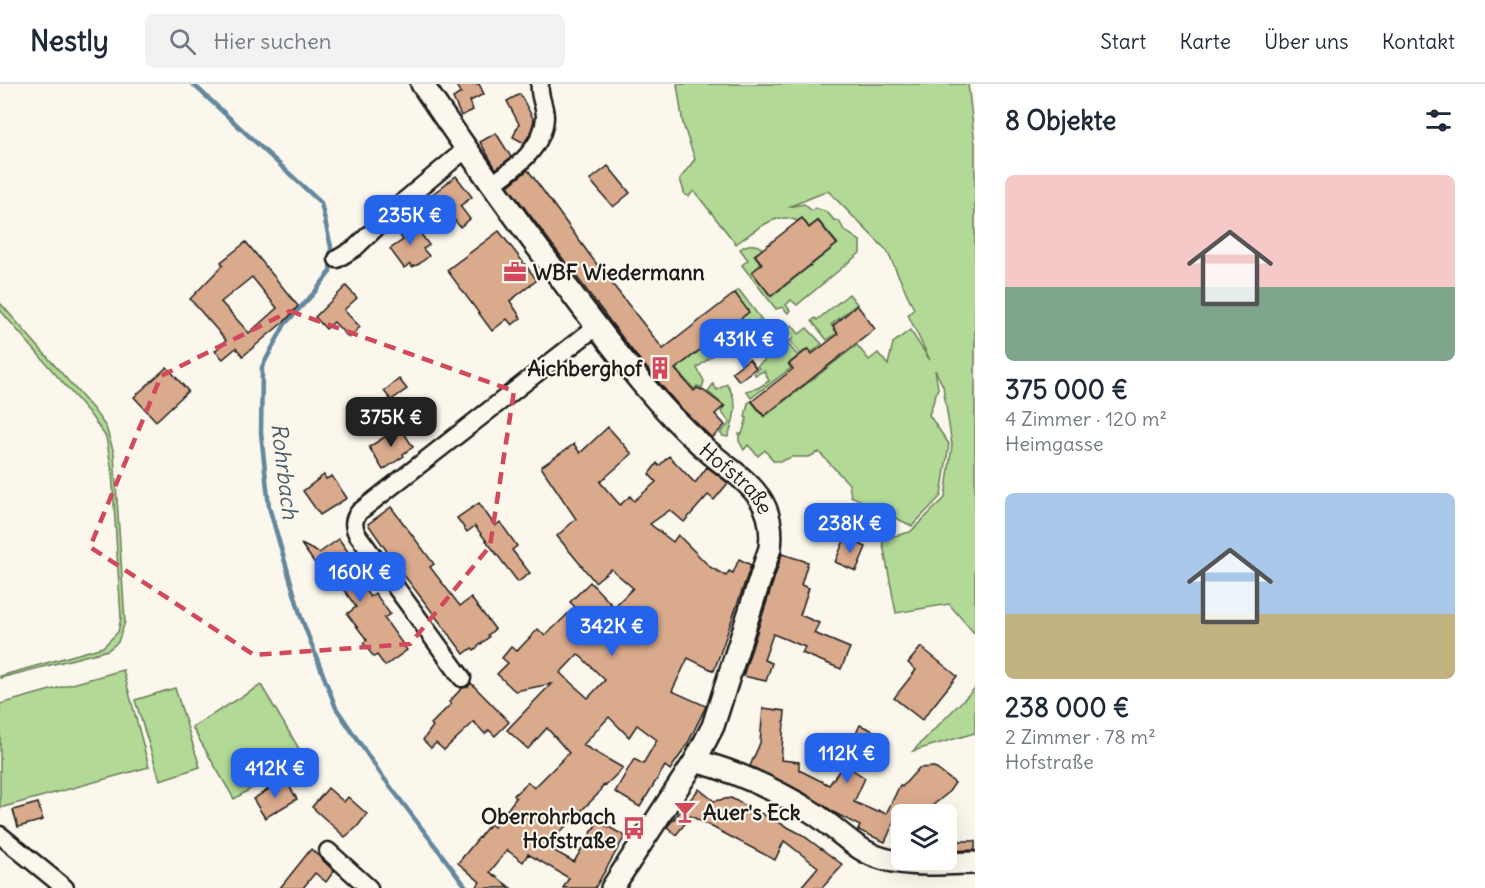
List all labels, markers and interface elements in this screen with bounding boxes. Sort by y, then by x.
search box [145,14,565,68]
text: Nestly [30,23,109,59]
icon: search [166,25,199,58]
text: Hier suchen [214,27,332,55]
text: Start [1100,28,1146,55]
text: Karte [1179,28,1231,55]
text: Über uns [1264,28,1349,55]
text: Kontakt [1382,28,1455,55]
text: 8 Objekte [1005,104,1116,137]
icon: filters [1422,104,1455,137]
pin: 235K € [361,195,459,246]
text: 235K € [378,202,442,227]
icon: home [1176,214,1284,322]
office icon: WBF Wiedermann [502,259,528,285]
place label: WBF Wiedermann [533,259,705,286]
pin: 431K € [695,319,793,370]
text: 431K € [714,326,774,351]
place label: Aichberghof [527,355,643,382]
building icon: Aichberghof [647,355,673,381]
text: 375 000 € [1005,373,1128,406]
pin: 375K € [342,397,440,448]
text: 375K € [360,404,422,429]
text: 4 Zimmer · 120 m² [1005,406,1167,431]
water label: Rohrbach [265,421,305,522]
text: Heimgasse [1005,431,1104,456]
street label: Hofstraße [694,436,780,518]
pin: 238K € [801,503,899,554]
text: 238K € [818,510,882,535]
icon: home [1176,532,1284,640]
pin: 160K € [311,552,409,603]
text: 160K € [329,559,391,584]
pin: 342K € [563,606,661,657]
text: 342K € [580,613,644,638]
text: 238 000 € [1005,691,1129,724]
text: 2 Zimmer · 78 m² [1005,724,1156,749]
pin: 112K € [798,733,896,784]
text: 112K € [819,740,875,765]
pin: 412K € [226,748,324,799]
text: Hofstraße [1005,749,1094,774]
text: 412K € [245,755,305,780]
bar icon: Auer's Eck [672,799,698,825]
place label: Auer's Eck [703,799,801,826]
place label: Oberrohrbach Hofstraße [481,803,616,854]
map controls [891,804,957,870]
button: layers [891,804,957,870]
bus stop icon: Oberrohrbach Hofstraße [621,815,647,841]

